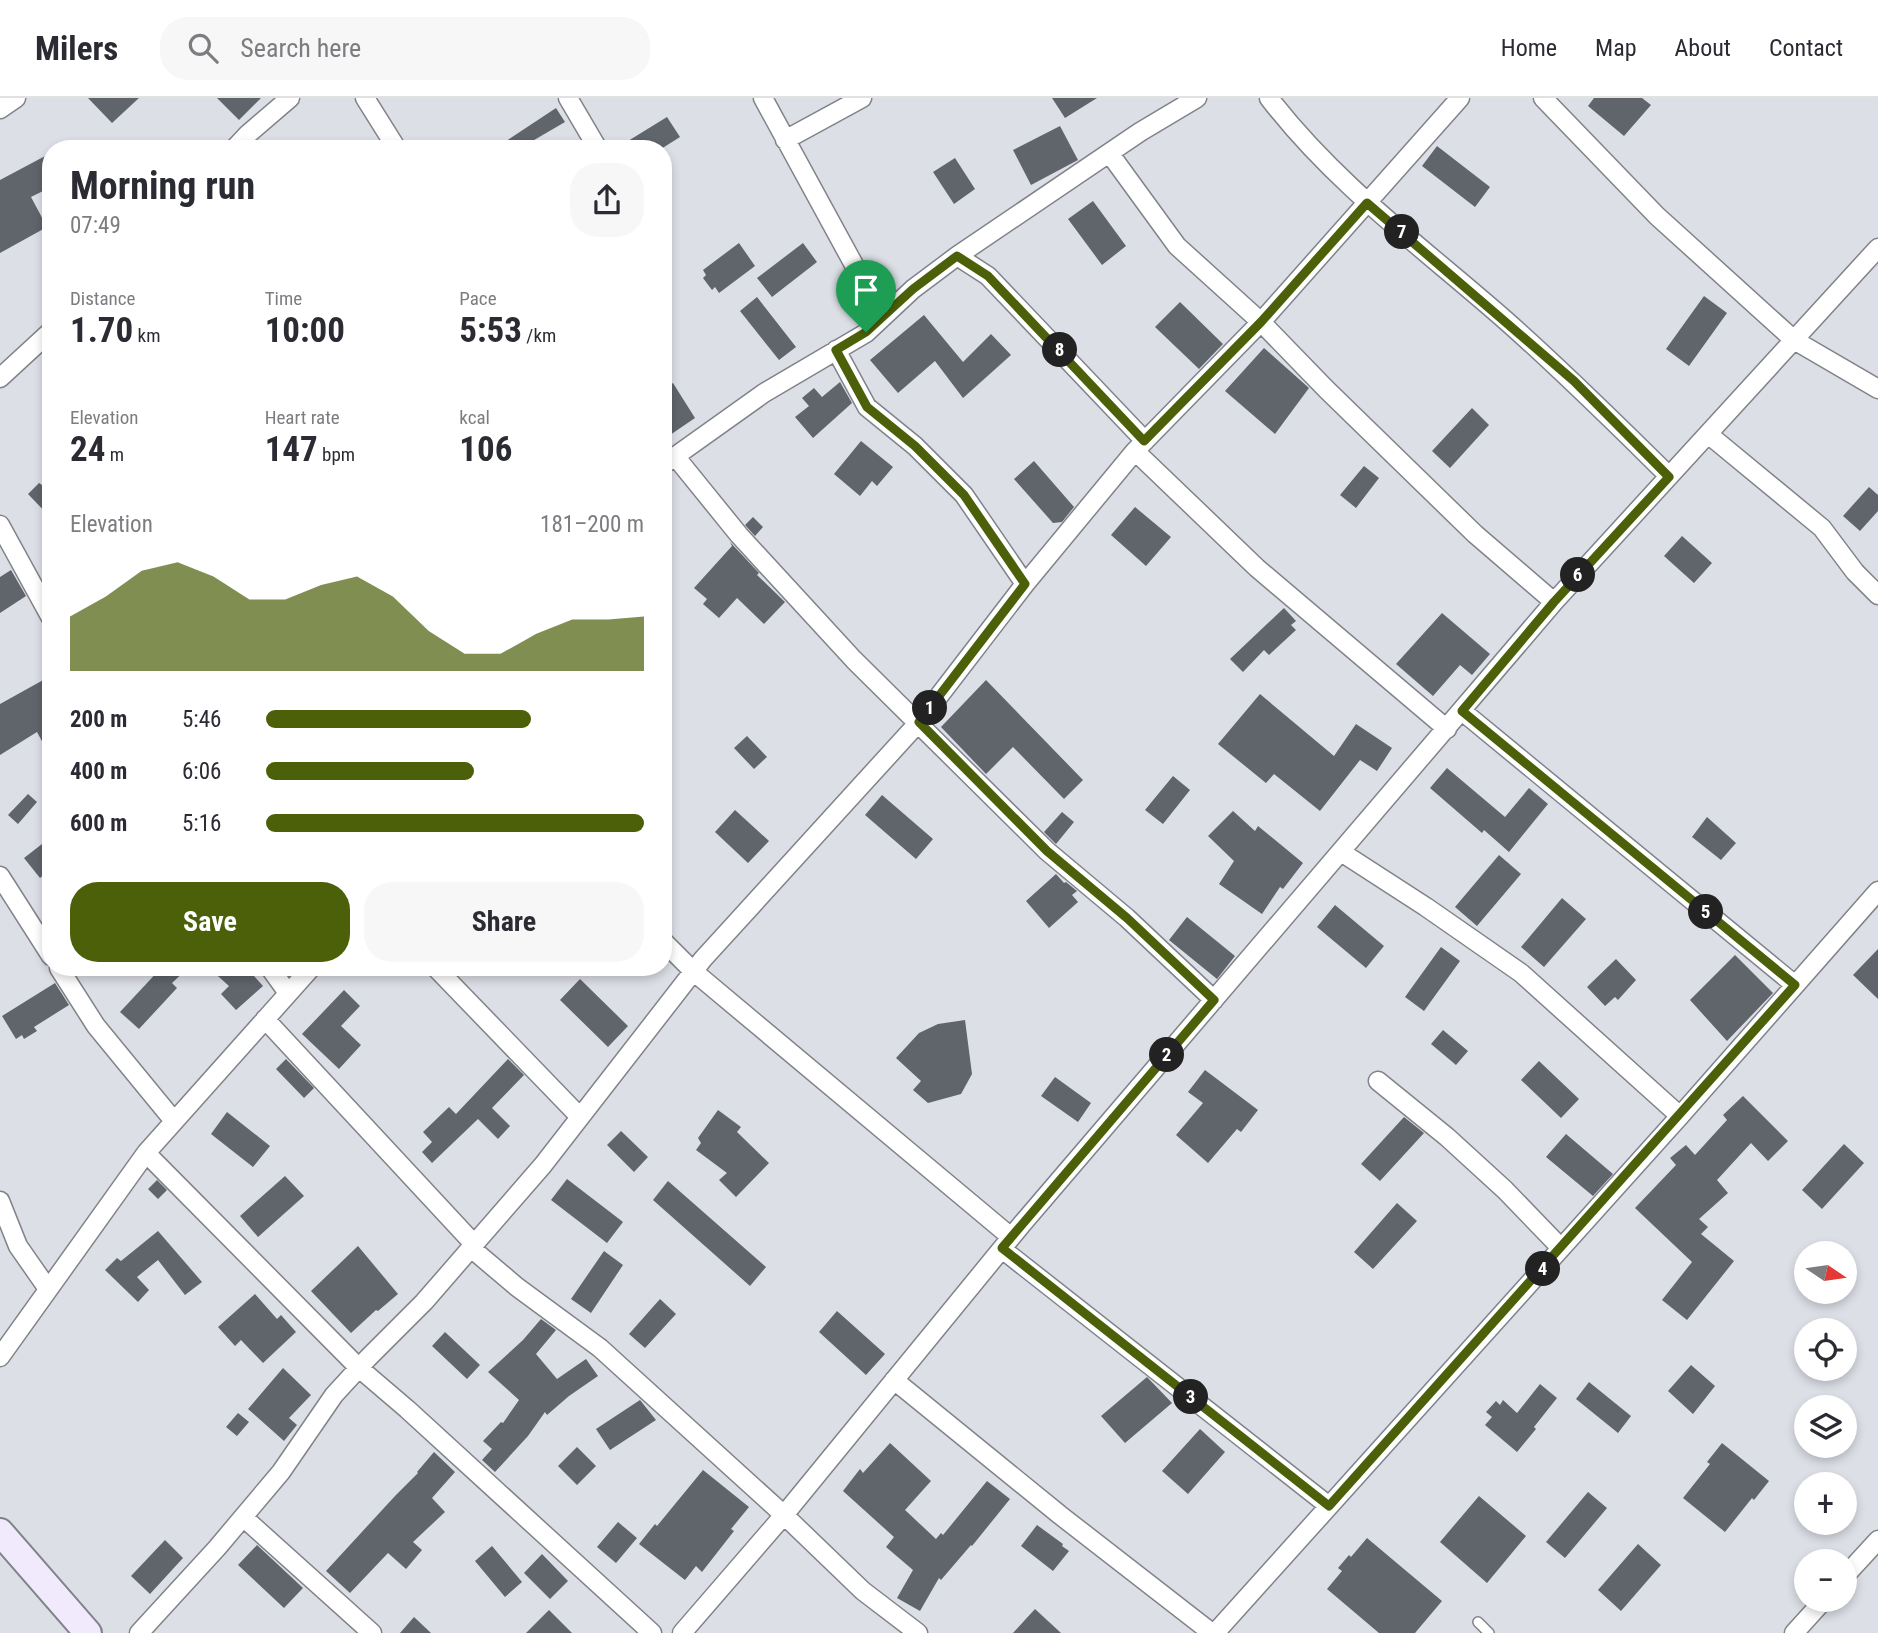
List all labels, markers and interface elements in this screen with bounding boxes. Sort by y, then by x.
search box [160,17,650,80]
text: Milers [35,29,118,68]
icon: search [184,29,222,67]
text: Search here [240,33,361,63]
text: Home [1501,34,1557,62]
text: Map [1595,34,1637,62]
text: About [1675,34,1731,62]
text: Contact [1769,34,1843,62]
button: share [570,163,644,237]
text: Morning run [70,164,255,208]
text: 07:49 [70,212,121,239]
pin: 7 [1384,214,1420,250]
text: 7 [1397,220,1406,243]
pin [836,260,896,332]
icon: arrive [847,271,885,309]
text: Distance [70,287,135,310]
text: Time [265,287,302,310]
text: Pace [459,287,497,310]
text: 1.70 [70,310,133,351]
text: 10:00 [265,310,345,351]
text: 5:53 [459,310,522,351]
text: km [133,324,160,347]
text: /km [522,324,556,347]
pin: 8 [1042,332,1078,368]
text: 8 [1055,338,1064,361]
text: Elevation [70,406,138,429]
text: Heart rate [265,406,340,429]
text: kcal [459,406,490,429]
text: 24 [70,429,105,470]
text: 147 [265,429,318,470]
text: 106 [459,429,512,470]
text: m [105,443,124,466]
text: bpm [318,443,355,466]
text: Elevation [70,511,153,538]
text: 181–200 m [540,511,644,538]
pin: 6 [1560,558,1596,592]
text: 6 [1573,563,1582,586]
pin: 1 [912,690,948,726]
text: 1 [925,696,934,719]
text: 200 m [70,706,127,733]
text: 5:46 [182,706,221,733]
text: 400 m [70,758,127,785]
text: 6:06 [182,758,221,785]
text: 600 m [70,810,127,837]
text: 5:16 [182,810,221,837]
button: Save [70,882,350,962]
button: Share [364,882,644,962]
pin: 5 [1688,894,1724,930]
text: 5 [1701,900,1710,923]
pin: 2 [1150,1038,1184,1072]
text: 2 [1162,1043,1171,1066]
north arrow [1794,1241,1857,1304]
map controls [1794,1241,1857,1612]
pin: 4 [1526,1252,1560,1286]
text: 4 [1538,1257,1547,1280]
button: locate [1794,1318,1857,1381]
pin: 3 [1174,1380,1208,1414]
text: 3 [1186,1385,1195,1408]
button: layers [1794,1395,1857,1458]
button: + [1794,1472,1857,1535]
button: − [1794,1549,1857,1612]

